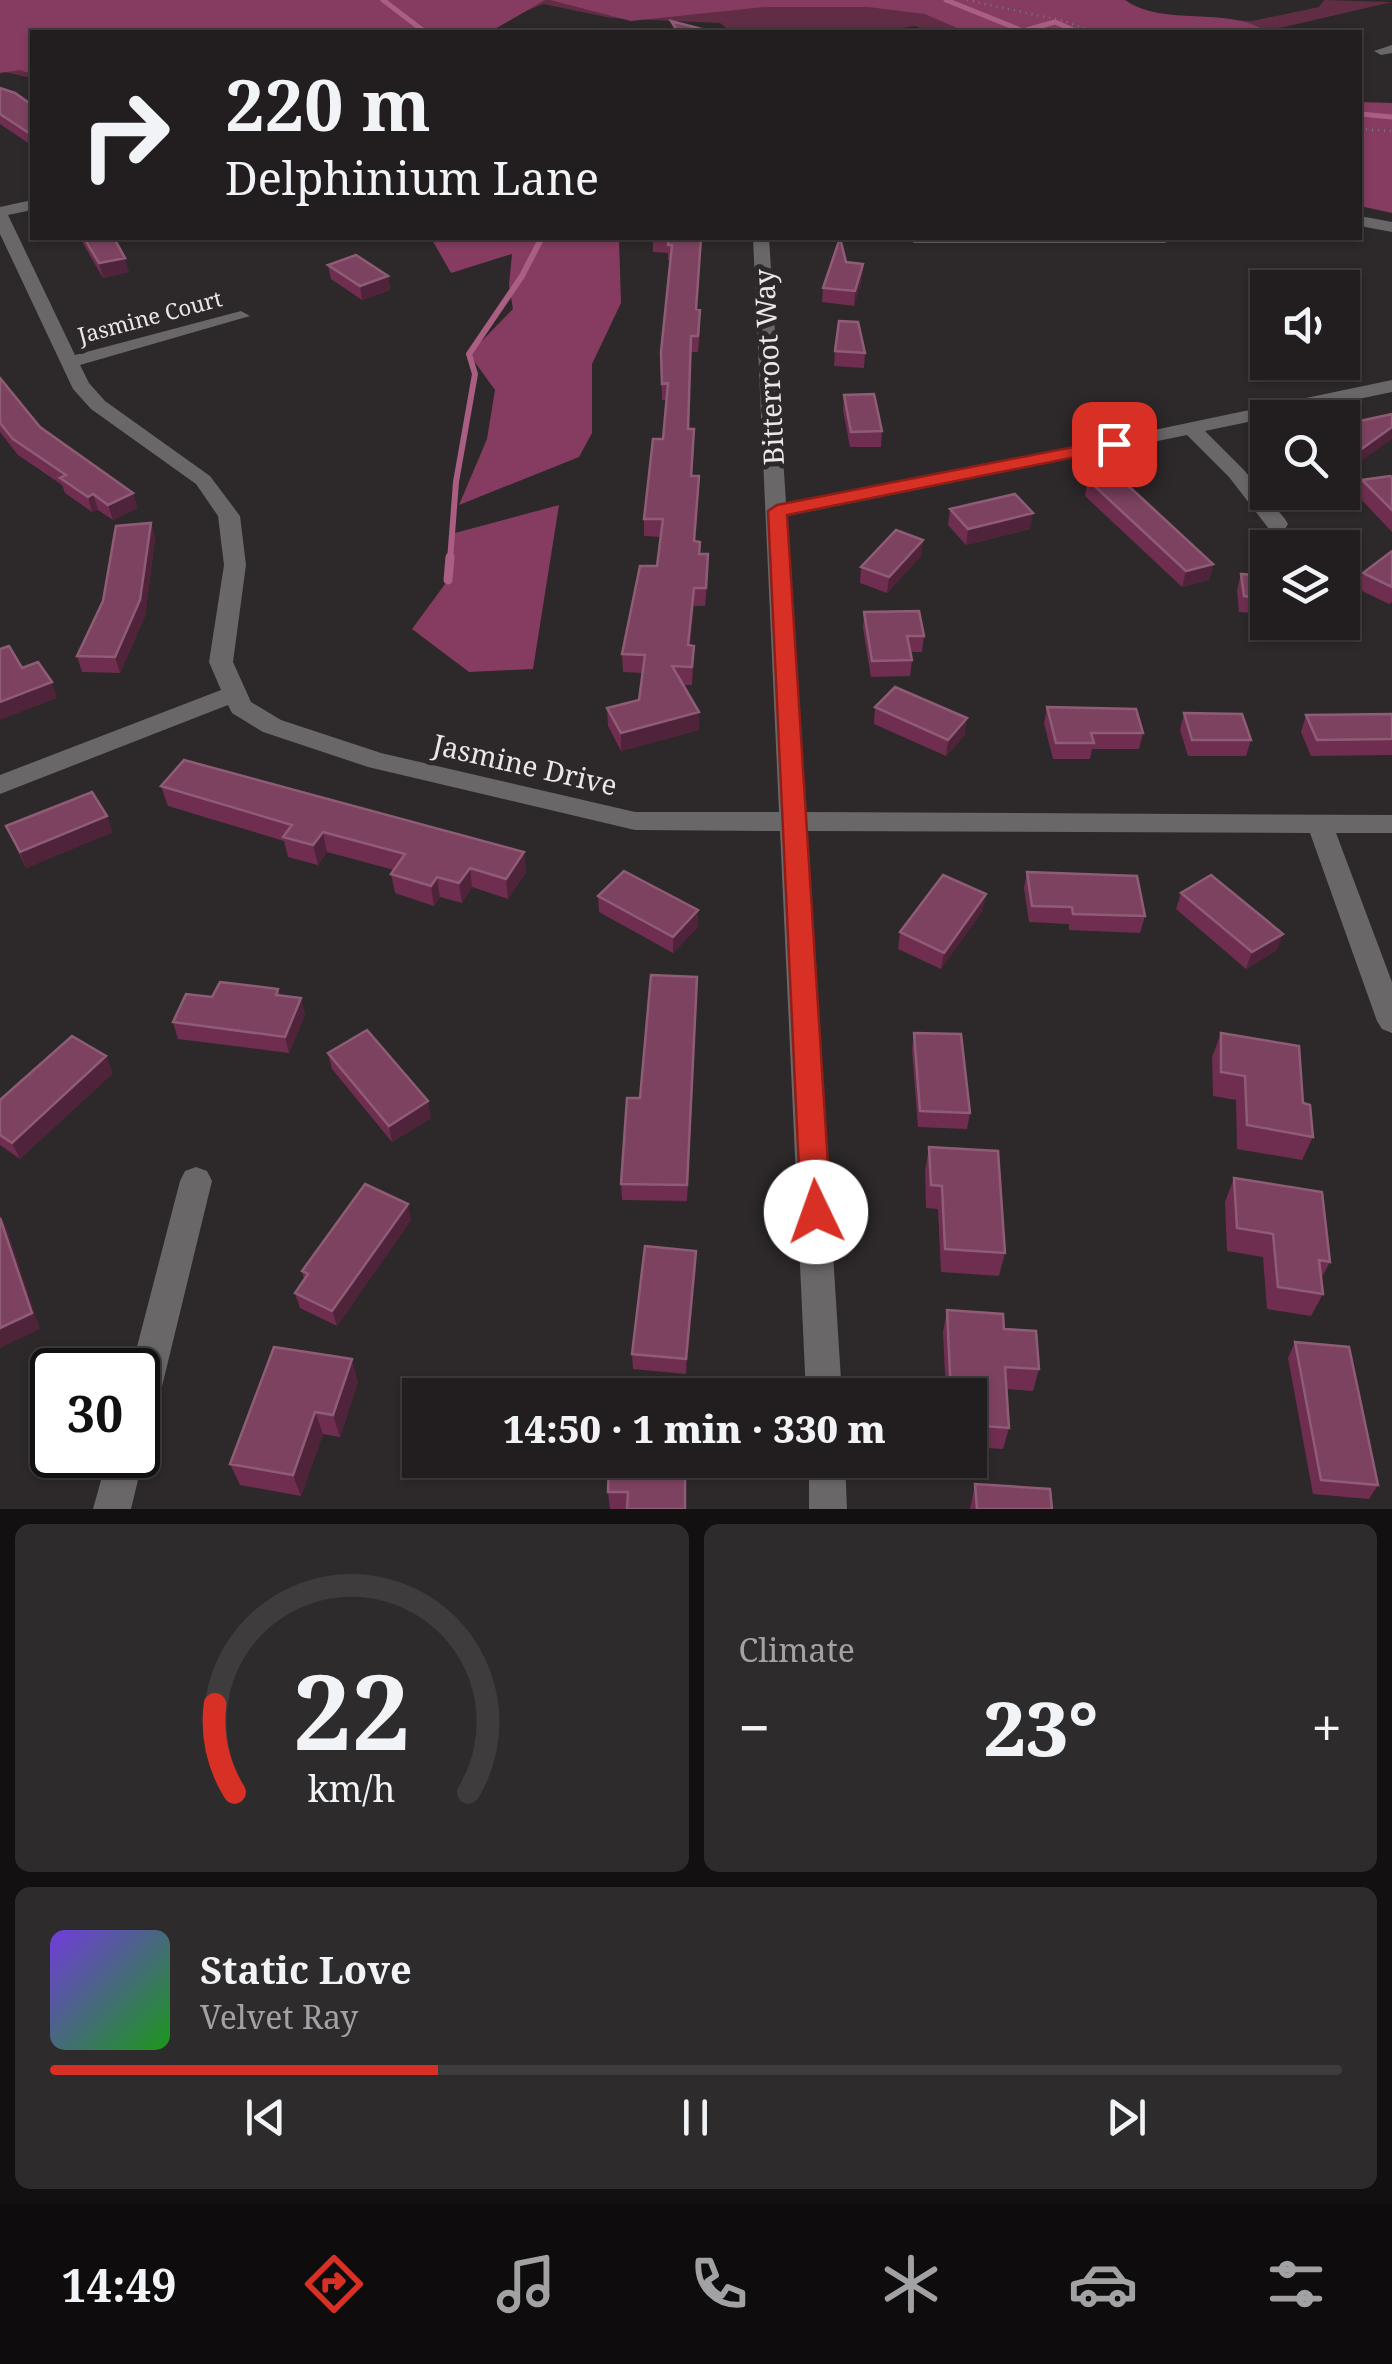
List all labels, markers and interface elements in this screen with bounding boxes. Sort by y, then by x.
text: 220 m [225,56,431,152]
icon: right [60,70,190,200]
text: Delphinium Lane [225,147,599,208]
street label: Bitterroot Way [744,268,792,466]
map controls [1250,270,1360,640]
button: sound [1250,270,1360,380]
street label: Jasmine Court [73,282,225,350]
button: search [1250,400,1360,510]
pin [1072,402,1157,487]
icon: arrive [1087,417,1142,472]
button: layers [1250,530,1360,640]
street label: Jasmine Drive [428,724,621,804]
position arrow [764,1160,868,1264]
speed limit sign: 30 [30,1348,160,1478]
text: 14:50 · 1 min · 330 m [503,1402,886,1454]
text: Climate [739,1628,855,1671]
text: 22 [293,1639,411,1780]
text: 23° [983,1676,1098,1778]
text: − [739,1689,770,1764]
text: + [1311,1689,1342,1764]
text: km/h [308,1764,396,1812]
text: Static Love [200,1943,412,1995]
text: Velvet Ray [200,1995,358,2038]
icon: previous [238,2090,293,2145]
icon: pause [668,2090,723,2145]
icon: next [1099,2090,1154,2145]
icon: directions [299,2249,369,2319]
icon: music [491,2249,561,2319]
icon: phone [684,2249,754,2319]
icon: climate [876,2249,946,2319]
icon: car [1068,2249,1138,2319]
icon: filters [1261,2249,1331,2319]
text: 14:49 [61,2254,177,2315]

